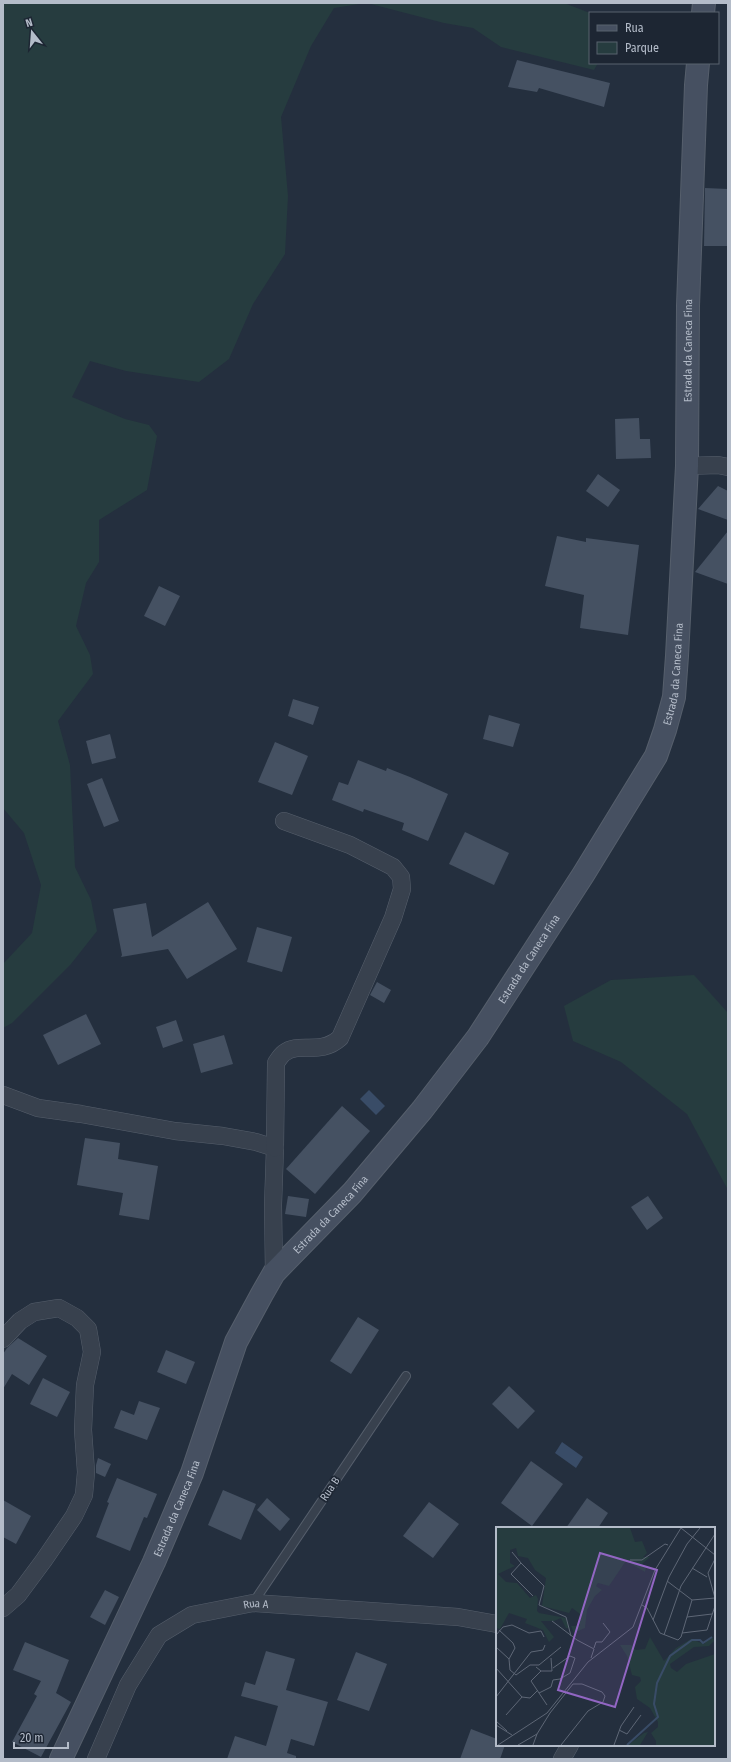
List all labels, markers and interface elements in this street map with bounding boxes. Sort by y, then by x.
north arrow [12,12,52,52]
legend [589,12,719,64]
text: N [24,16,34,30]
text: Rua [625,21,644,35]
text: Parque [625,41,659,55]
street label: Estrada da Caneca Fina [681,299,695,402]
street label: Estrada da Caneca Fina [660,622,685,727]
street label: Estrada da Caneca Fina [495,912,562,1006]
street label: Estrada da Caneca Fina [290,1173,371,1256]
street label: Estrada da Caneca Fina [151,1459,202,1559]
street label: Rua B [317,1475,343,1503]
inset map [496,1527,715,1746]
street label: Rua A [242,1596,269,1611]
scale bar [14,1724,68,1750]
text: 20 m [20,1731,44,1745]

